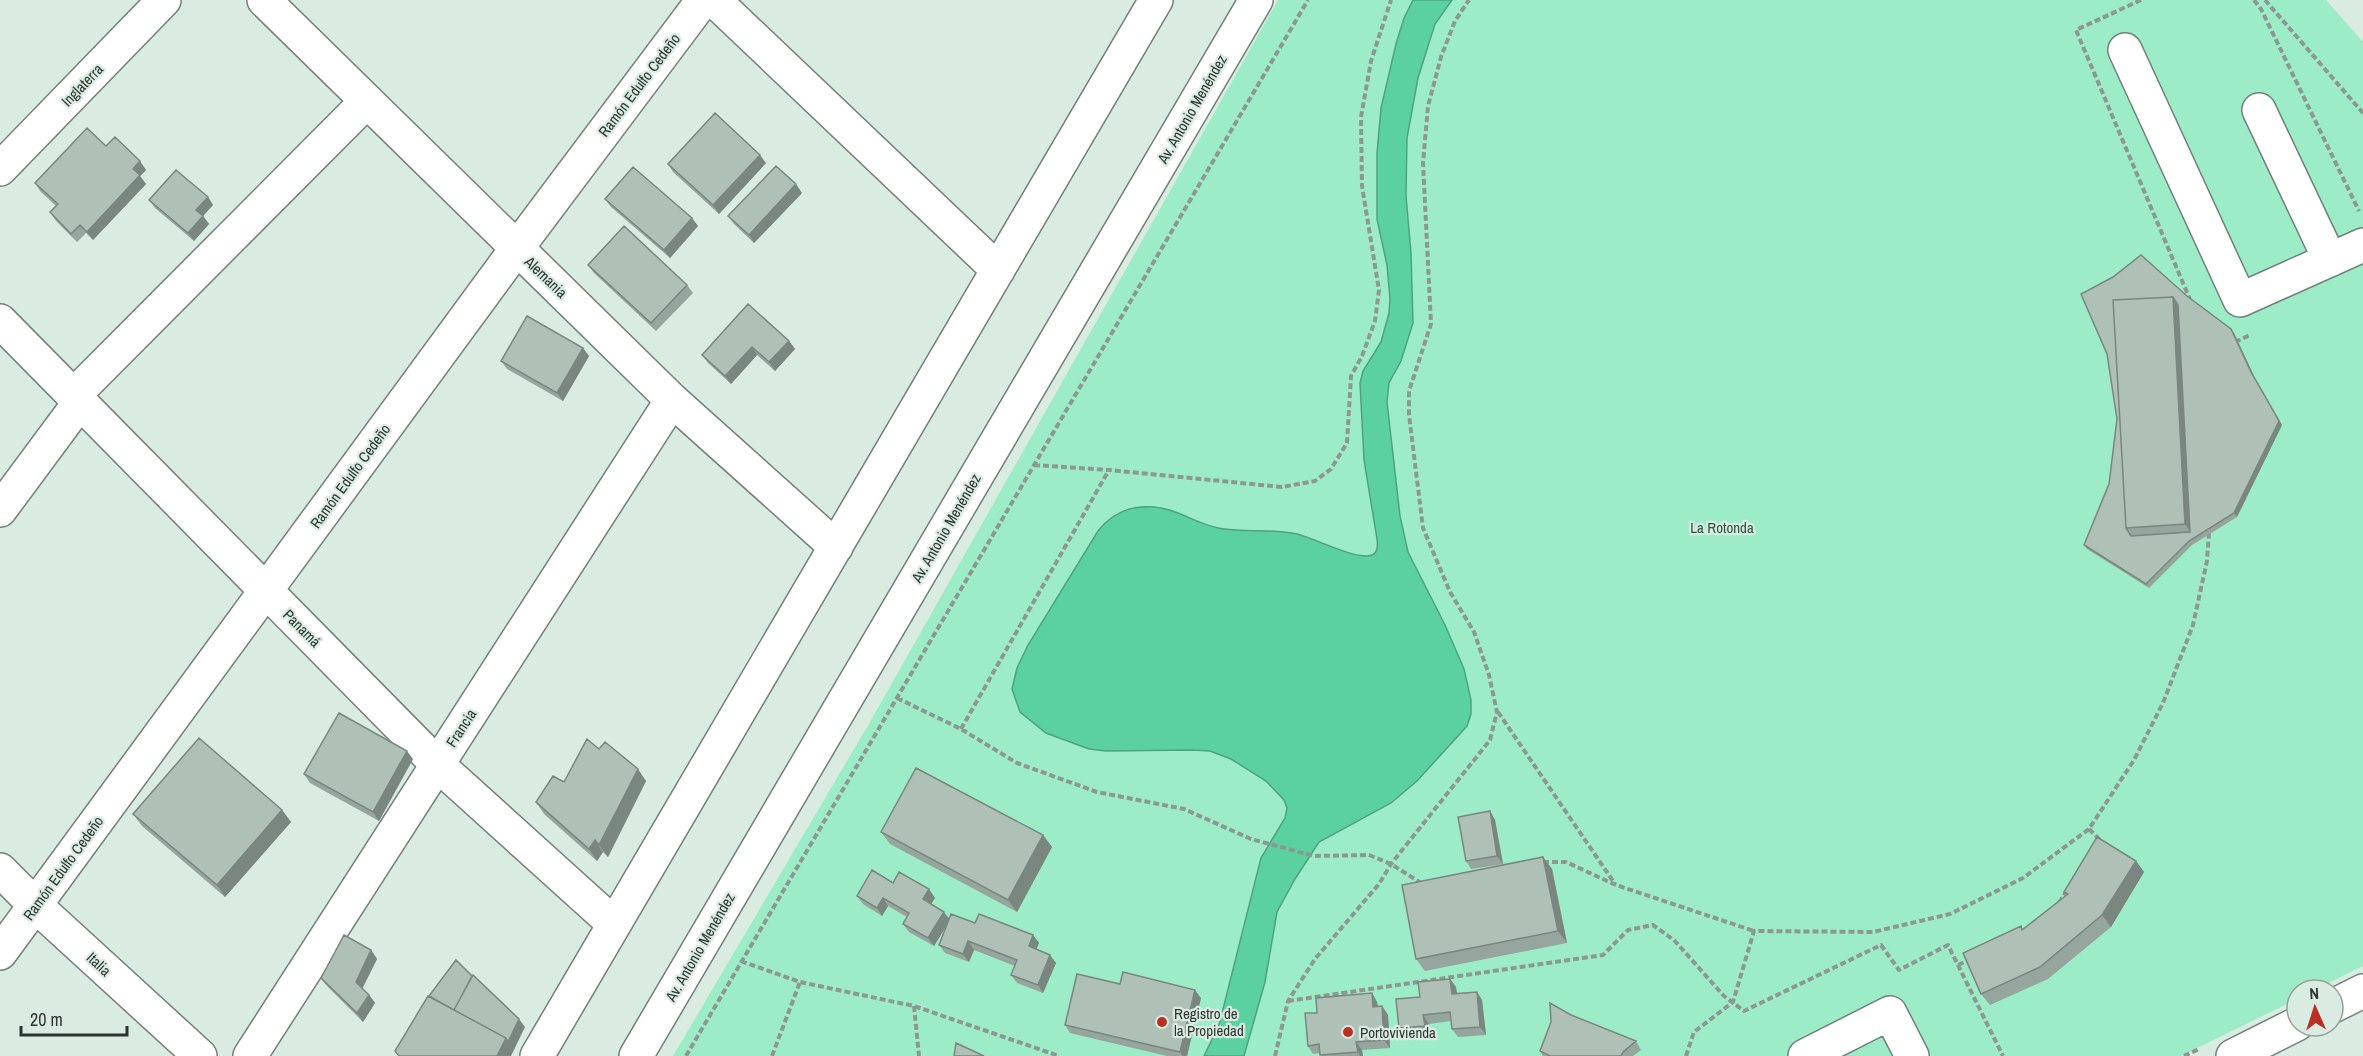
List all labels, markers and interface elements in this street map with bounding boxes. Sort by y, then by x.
street label: Ramón Edulfo Cedeño [593,29,685,141]
street label: Av. Antonio Menéndez [1152,51,1232,168]
street label: Inglaterra [56,59,108,111]
street label: Alemania [519,251,572,303]
street label: Ramón Edulfo Cedeño [305,419,395,533]
street label: Av. Antonio Menéndez [906,470,986,587]
park label: La Rotonda [1690,517,1754,538]
street label: Panamá [278,604,326,652]
street label: Francia [441,705,481,751]
street label: Ramón Edulfo Cedeño [18,811,108,925]
street label: Av. Antonio Menéndez [660,889,740,1006]
street label: Italia [82,947,116,981]
north arrow [2285,978,2345,1038]
text: N [2309,982,2320,1004]
scale bar [21,999,128,1037]
place label: Registro de la Propiedad [1174,1003,1244,1041]
text: 20 m [30,1007,63,1032]
marker: Registro de la Propiedad [1155,1015,1169,1029]
place label: Portovivienda [1360,1022,1436,1043]
marker: Portovivienda [1341,1025,1355,1039]

